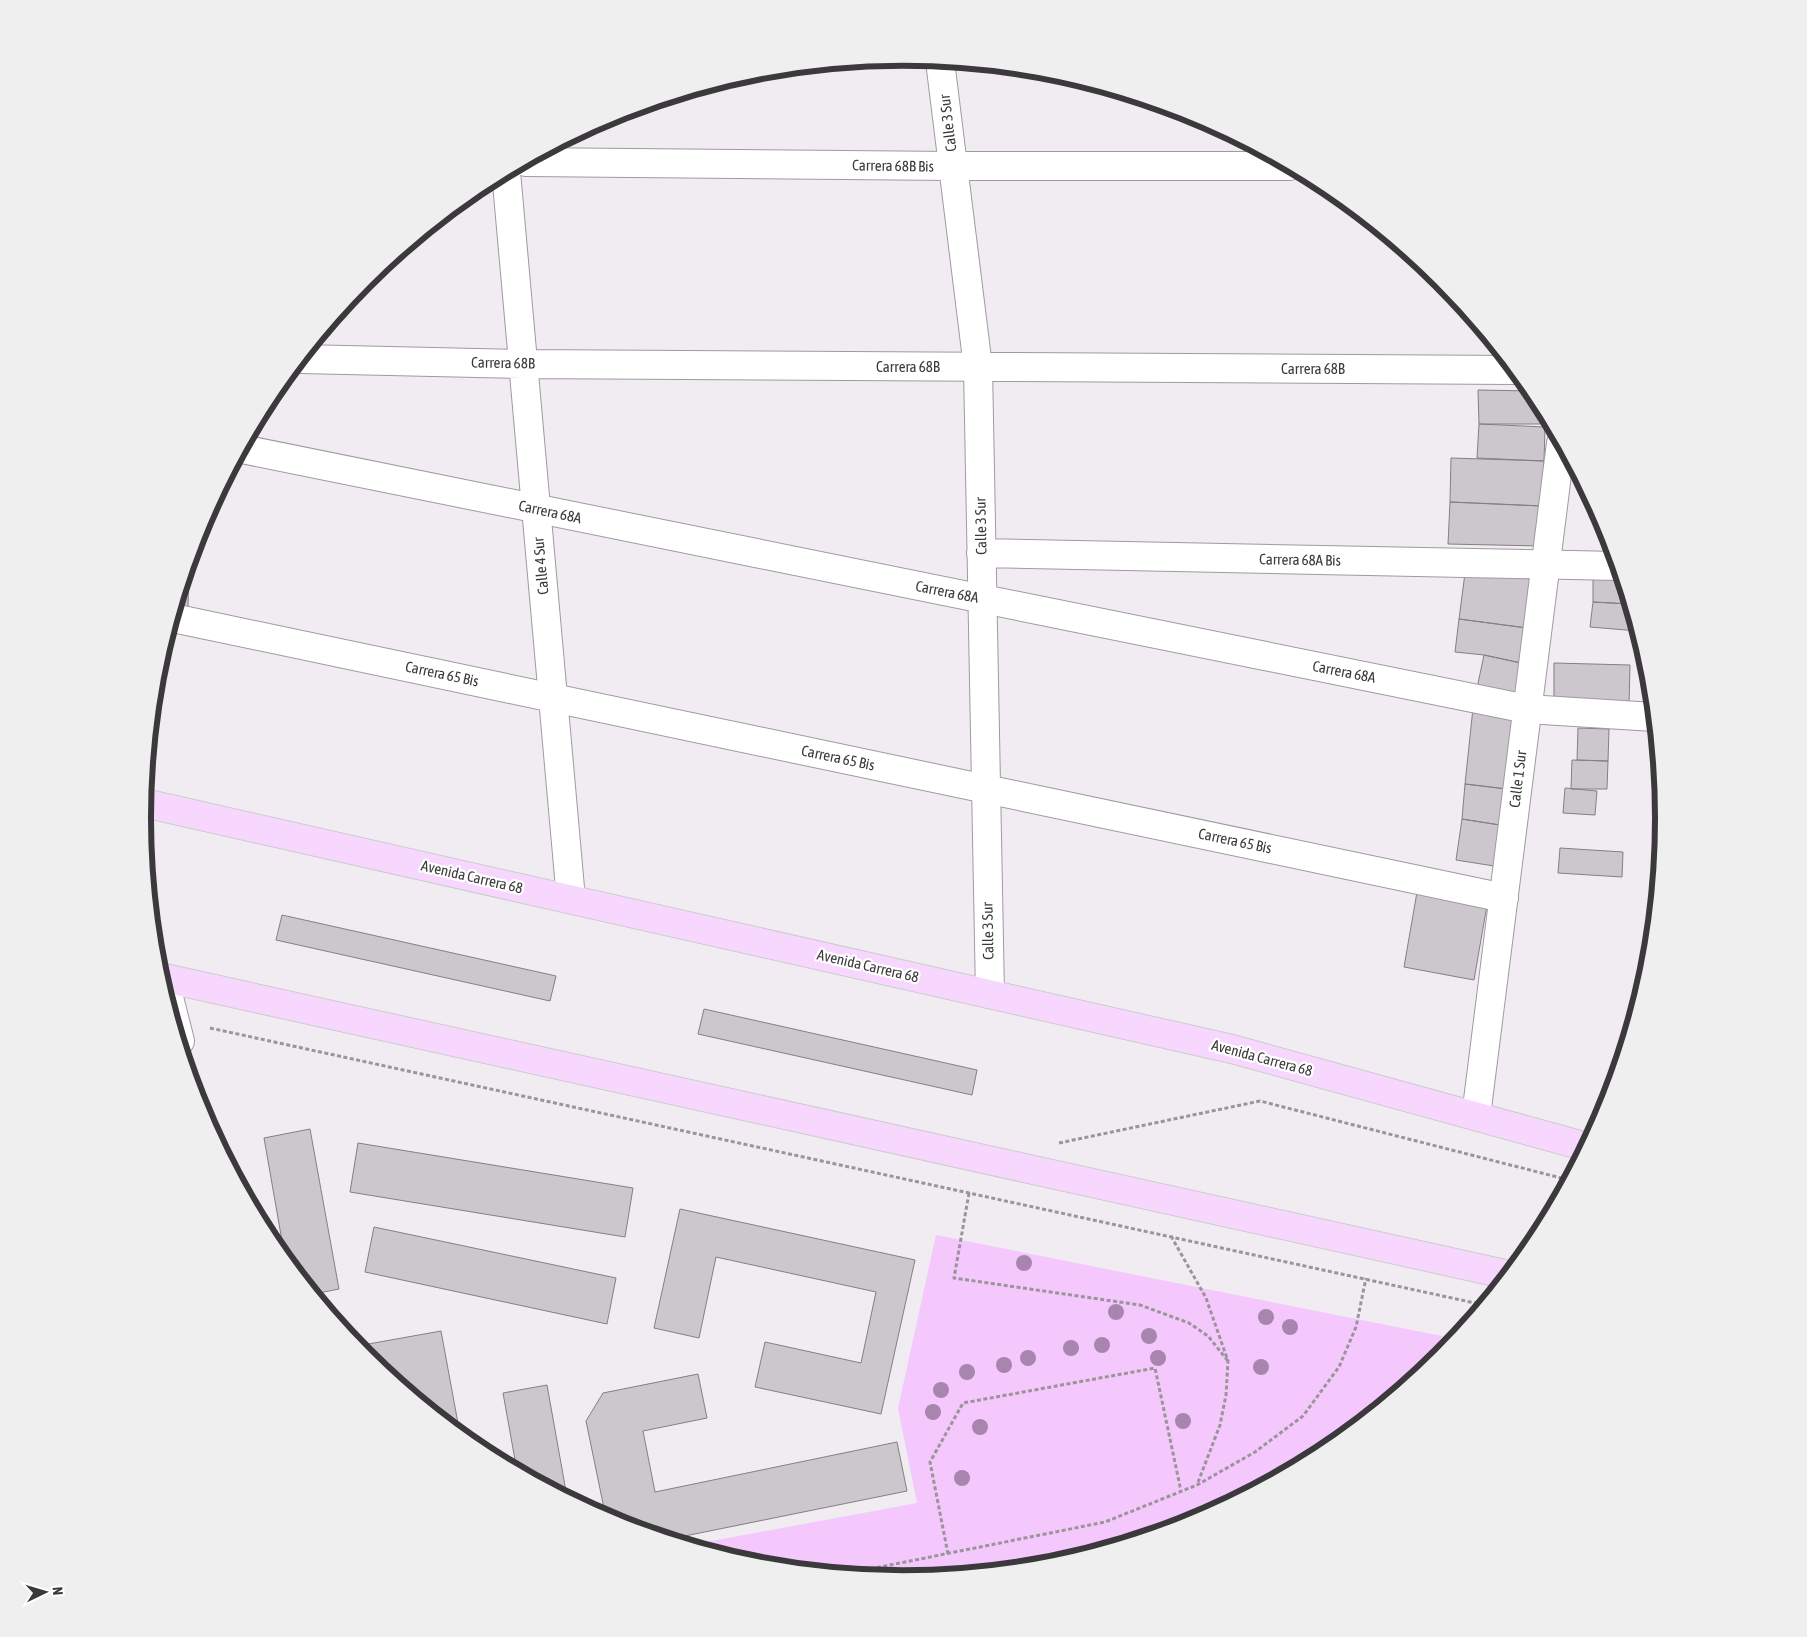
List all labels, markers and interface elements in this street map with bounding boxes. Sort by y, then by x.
street label: Calle 3 Sur [935,93,959,153]
street label: Carrera 68B Bis [852,156,934,175]
street label: Carrera 68B [471,353,535,372]
street label: Carrera 68B [876,358,940,375]
street label: Carrera 68B [1281,360,1345,377]
street label: Carrera 68A [517,497,584,527]
street label: Calle 3 Sur [971,497,990,555]
street label: Calle 4 Sur [529,536,551,595]
street label: Carrera 68A Bis [1259,550,1341,569]
street label: Carrera 68A [914,577,981,606]
street label: Carrera 65 Bis [404,657,480,690]
street label: Carrera 68A [1311,657,1378,686]
street label: Carrera 65 Bis [800,741,876,774]
street label: Calle 1 Sur [1506,749,1530,808]
street label: Carrera 65 Bis [1197,824,1273,857]
street label: Avenida Carrera 68 [420,857,525,896]
street label: Calle 3 Sur [978,902,997,960]
street label: Avenida Carrera 68 [816,946,921,985]
street label: Avenida Carrera 68 [1210,1036,1314,1079]
north arrow [20,1567,70,1617]
text: N [50,1586,66,1596]

